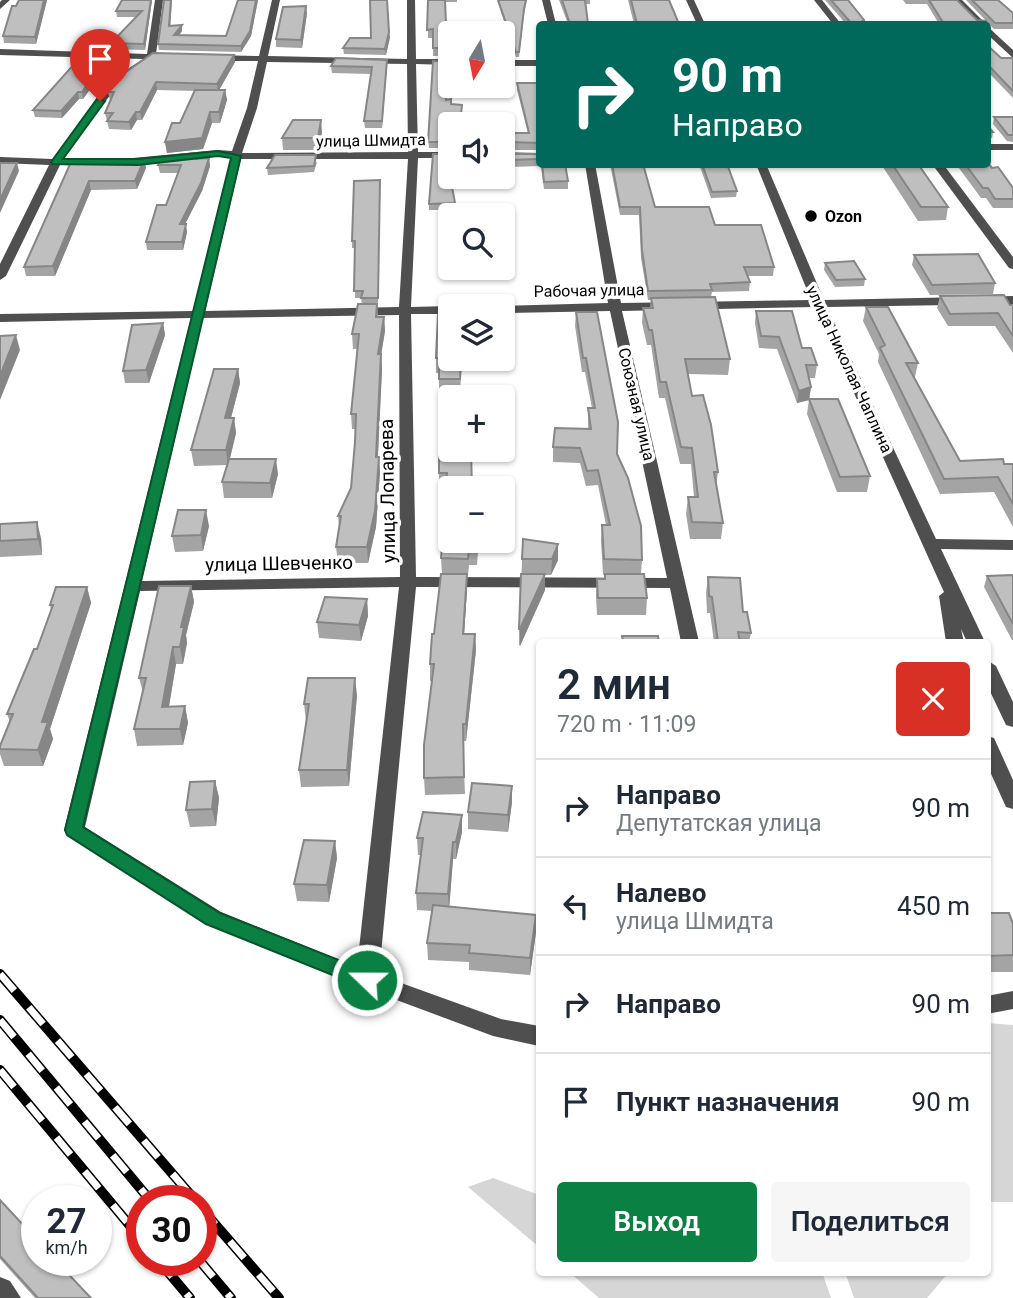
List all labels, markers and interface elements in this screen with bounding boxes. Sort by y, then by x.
north arrow [438,21,514,98]
map controls [438,21,515,553]
pin [70,29,130,101]
icon: arrive [81,40,119,78]
text: 90 m [672,47,783,104]
icon: right [557,49,648,140]
text: Направо [672,106,803,144]
button: sound [438,112,515,189]
street label: улица Шмидта [316,130,426,151]
button: search [438,203,515,280]
place label: Ozon [825,207,862,226]
marker: Ozon [803,208,819,224]
street label: Рабочая улица [533,280,645,301]
street label: улица Николая Чаплина [802,283,897,456]
button: layers [438,294,515,371]
street label: Союзная улица [614,346,659,462]
button: + [438,385,515,462]
street label: улица Лопарева [375,419,400,563]
button: − [438,476,515,553]
street label: улица Шевченко [205,551,353,576]
text: 2 мин [557,660,671,709]
button: close [896,662,970,736]
text: 720 m · 11:09 [557,711,696,738]
text: Направо [616,780,721,810]
icon: right [557,789,595,827]
text: 90 m [912,793,970,823]
text: Депутатская улица [616,810,821,837]
text: Налево [616,878,706,908]
icon: left [557,887,595,925]
text: 450 m [897,891,970,921]
text: улица Шмидта [616,908,774,935]
position arrow [330,943,404,1017]
icon: right [557,985,595,1023]
text: Направо [616,989,721,1019]
text: 90 m [912,989,970,1019]
icon: arrive [557,1083,595,1121]
text: Пункт назначения [616,1087,840,1117]
text: 90 m [912,1087,970,1117]
button: Выход [557,1182,757,1262]
button: Поделиться [771,1182,970,1262]
speed limit sign: 30 [126,1185,217,1276]
text: 27 [46,1201,87,1242]
text: km/h [45,1237,88,1258]

